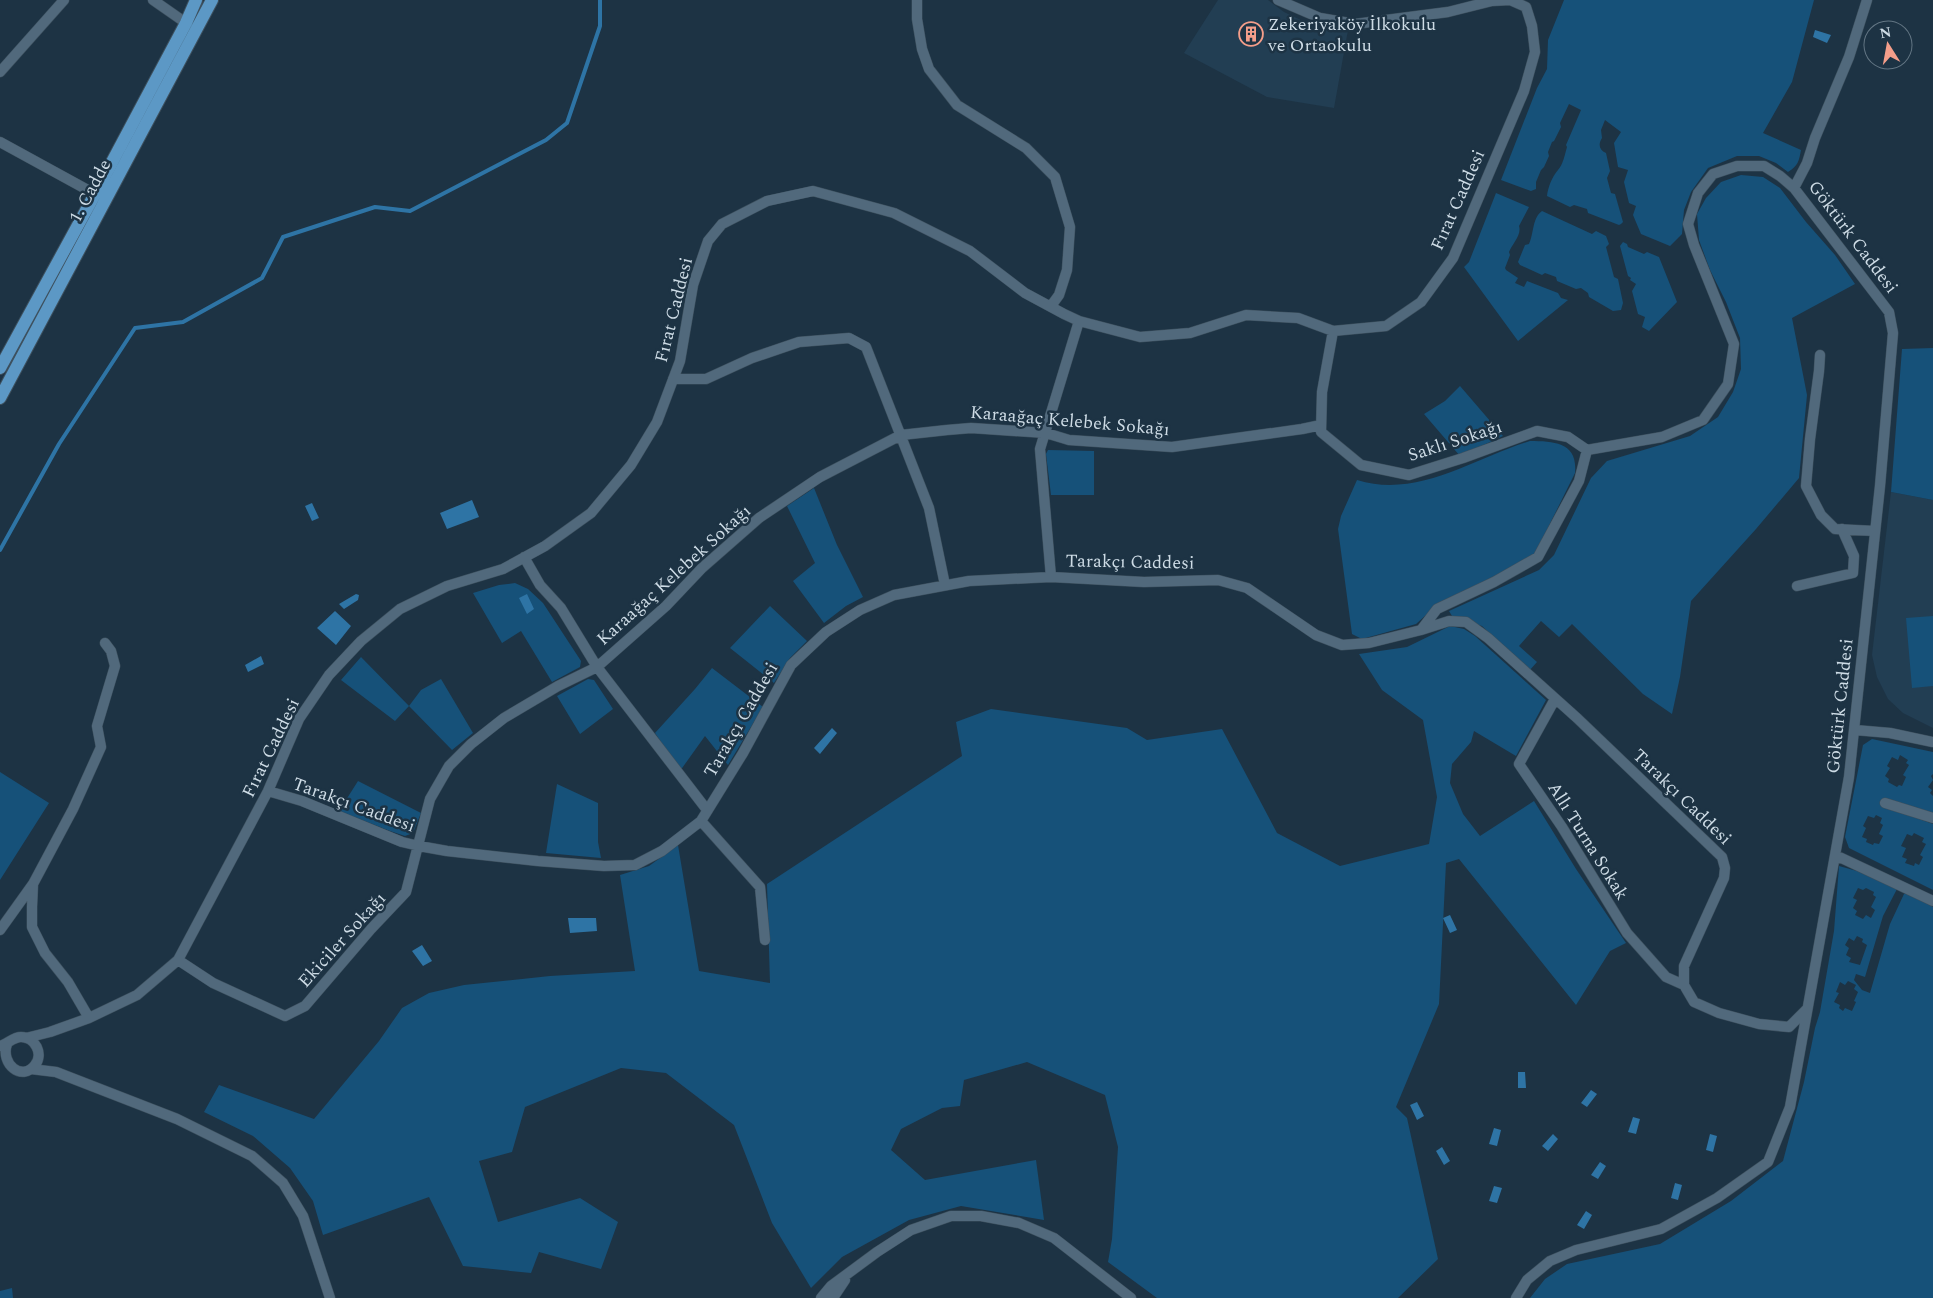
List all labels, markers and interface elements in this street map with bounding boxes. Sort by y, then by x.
place label: Zekeriyaköy İlkokulu ve Ortaokulu [1267,11,1436,59]
north arrow [1863,20,1913,70]
building icon: Zekeriyaköy İlkokulu ve Ortaokulu [1238,21,1264,47]
text: N [1878,21,1893,44]
street label: Fırat Caddesi [1424,145,1492,255]
street label: 1. Cadde [62,154,118,228]
street label: Göktürk Caddesi [1801,175,1905,299]
street label: Fırat Caddesi [648,255,700,365]
street label: Karaağaç Kelebek Sokağı [969,399,1171,443]
street label: Saklı Sokağı [1404,413,1506,469]
street label: Karaağaç Kelebek Sokağı [591,498,757,652]
street label: Tarakçı Caddesi [1065,547,1195,577]
street label: Göktürk Caddesi [1819,637,1861,775]
street label: Tarakçı Caddesi [697,657,785,783]
street label: Fırat Caddesi [235,694,307,802]
street label: Tarakçı Caddesi [1626,743,1738,851]
street label: Tarakçı Caddesi [289,770,419,840]
street label: Allı Turna Sokak [1541,777,1635,905]
street label: Ekiciler Sokağı [292,886,392,994]

